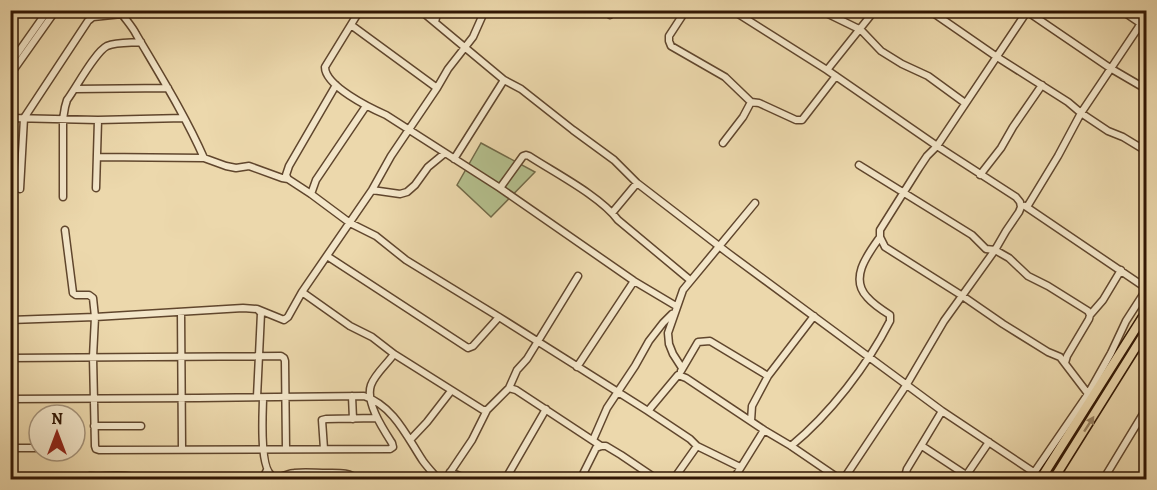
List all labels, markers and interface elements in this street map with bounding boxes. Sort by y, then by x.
north arrow [27,403,87,463]
text: N [51,408,63,430]
one-way arrow [1083,416,1094,433]

